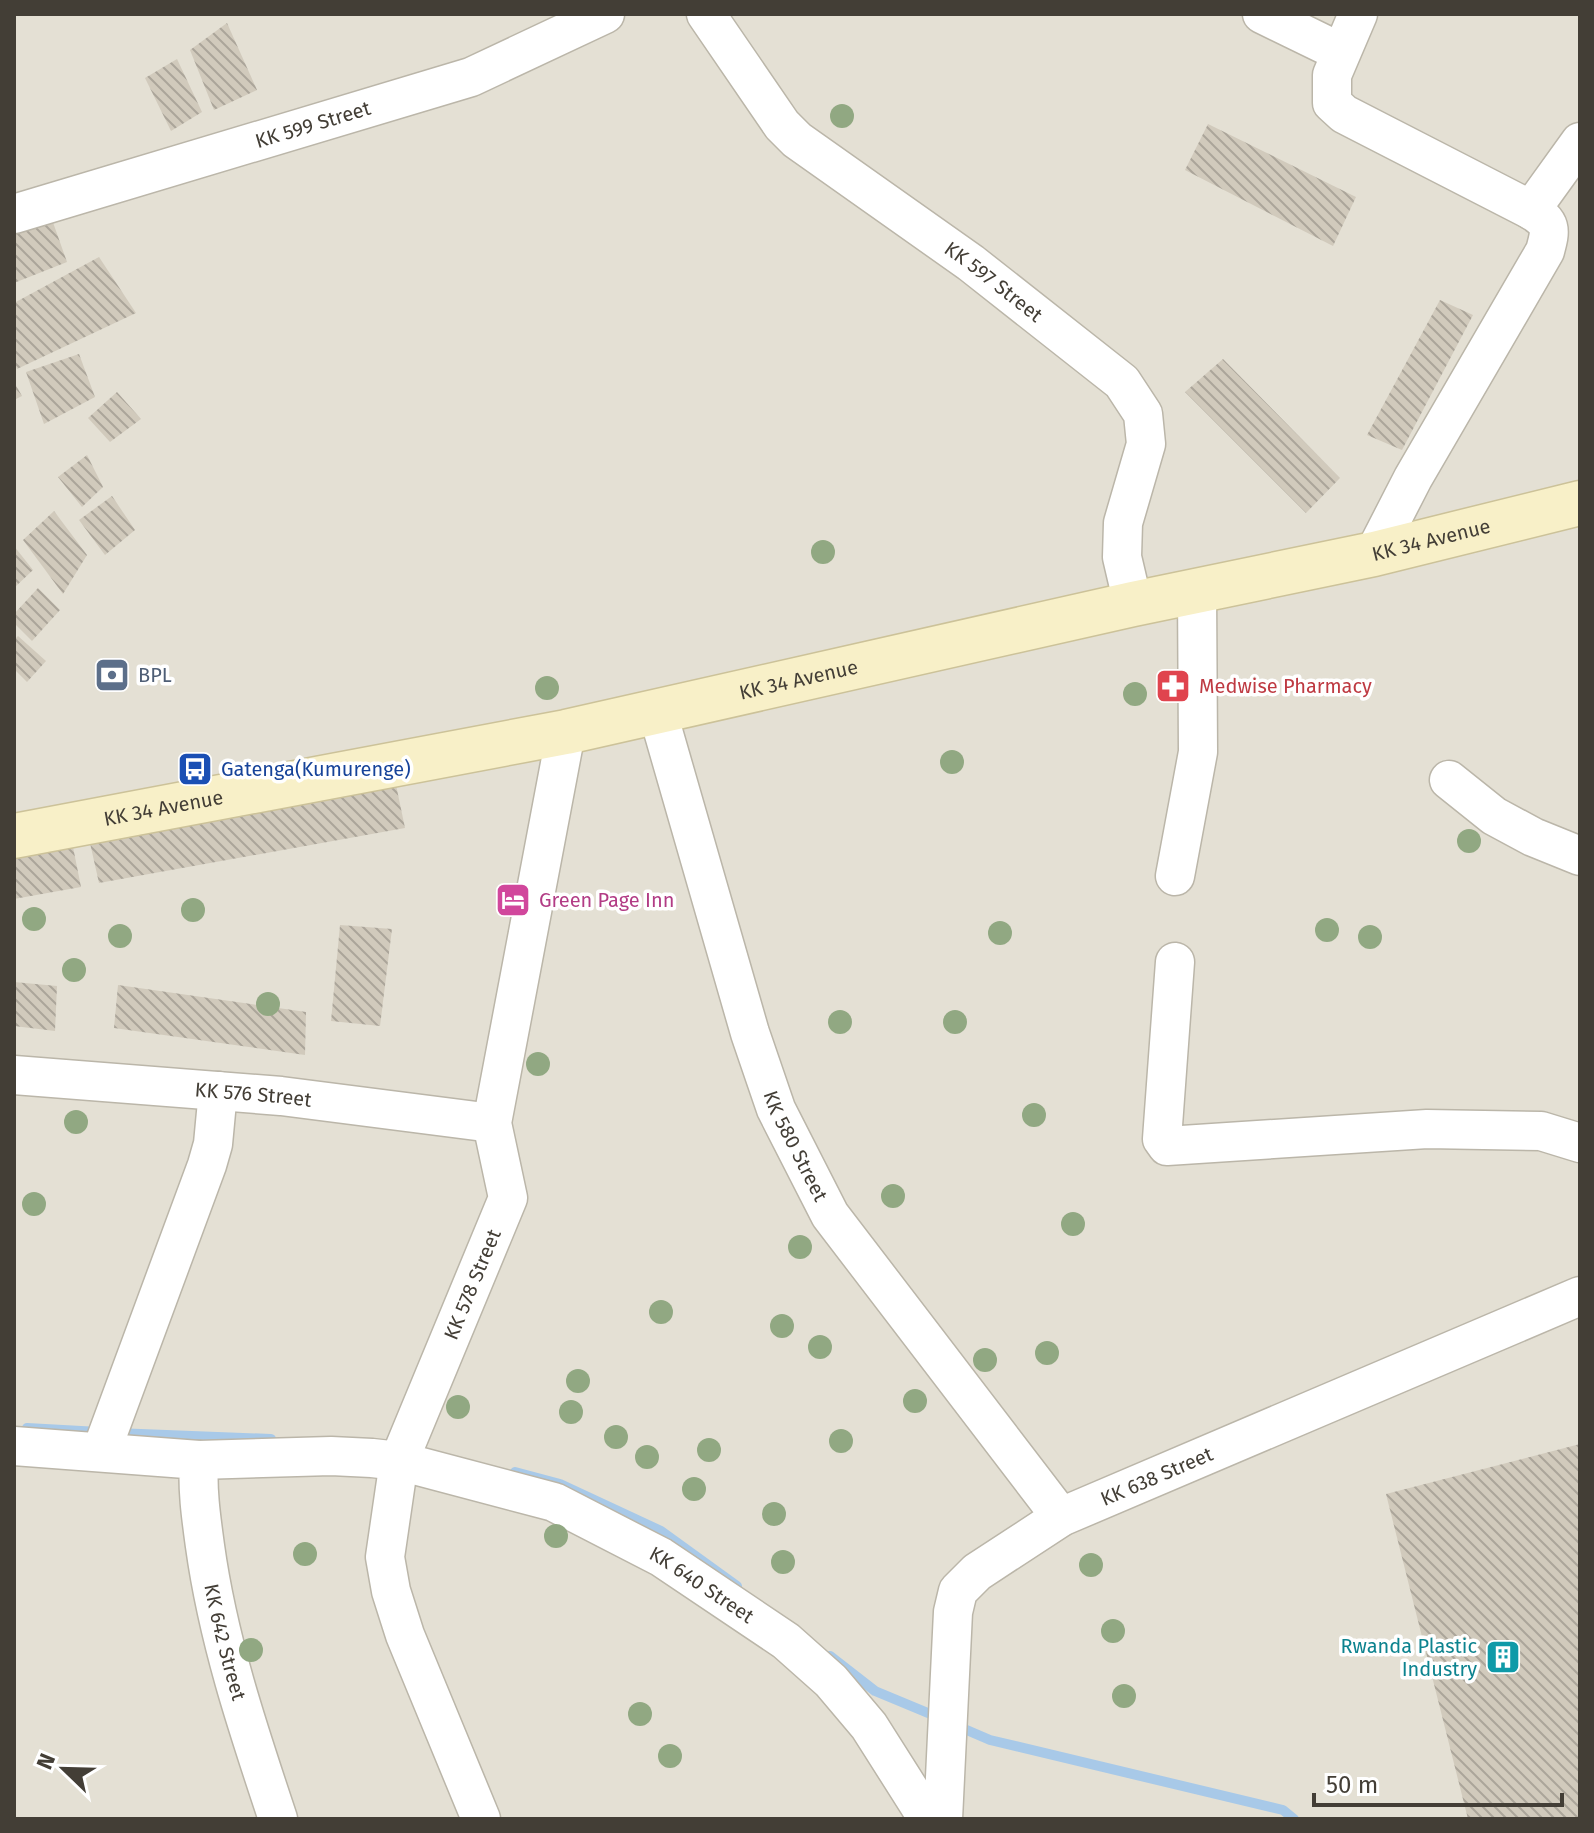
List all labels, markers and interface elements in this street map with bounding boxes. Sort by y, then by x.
street label: KK 599 Street [252,96,374,153]
street label: KK 597 Street [940,236,1048,327]
street label: KK 34 Avenue [1369,514,1493,566]
street label: KK 34 Avenue [737,654,860,705]
bank icon: BPL [93,656,131,694]
place label: BPL [138,663,172,687]
pharmacy icon: Medwise Pharmacy [1154,667,1192,705]
place label: Medwise Pharmacy [1199,674,1372,698]
bus stop icon: Gatenga(Kumurenge) [176,750,214,788]
place label: Gatenga(Kumurenge) [221,757,411,781]
street label: KK 34 Avenue [102,785,225,831]
hotel icon: Green Page Inn [494,881,532,919]
place label: Green Page Inn [539,888,674,912]
street label: KK 576 Street [194,1077,314,1112]
street label: KK 580 Street [759,1087,833,1206]
street label: KK 578 Street [439,1225,506,1343]
street label: KK 638 Street [1097,1441,1217,1511]
street label: KK 640 Street [645,1541,759,1629]
street label: KK 642 Street [199,1582,251,1704]
place label: Rwanda Plastic Industry [1340,1634,1477,1681]
building icon: Rwanda Plastic Industry [1484,1638,1522,1676]
north arrow [24,1729,104,1809]
text: N [31,1749,61,1773]
scale bar [1314,1757,1562,1807]
text: 50 m [1326,1771,1378,1799]

